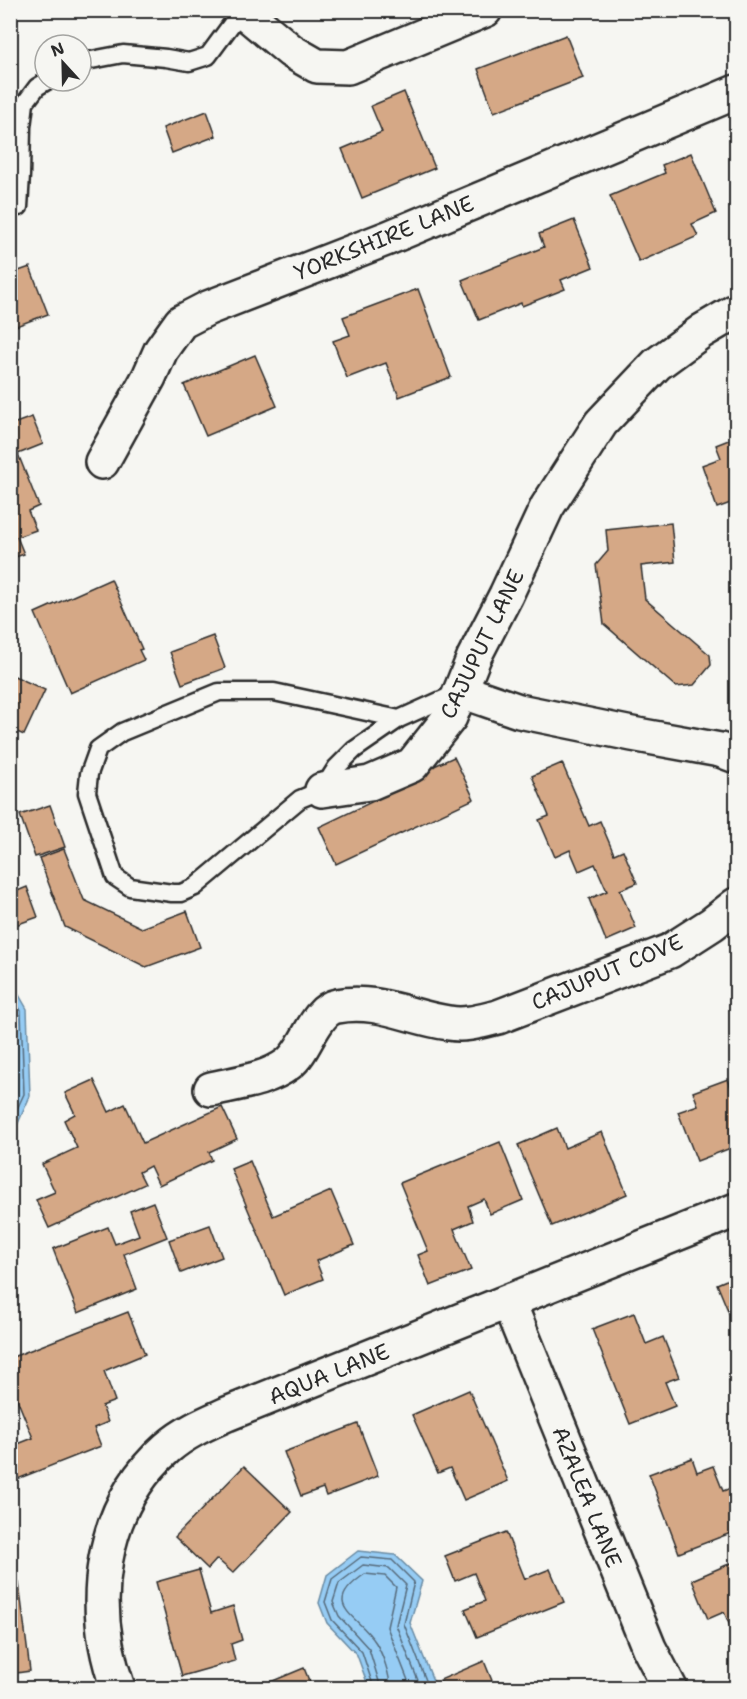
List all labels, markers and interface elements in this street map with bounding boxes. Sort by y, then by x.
north arrow [33,33,93,93]
text: N [48,37,67,62]
street label: YORKSHIRE LANE [290,189,478,287]
street label: CAJUPUT LANE [433,564,531,724]
street label: CAJUPUT COVE [527,927,687,1017]
street label: AQUA LANE [264,1337,394,1411]
street label: AZALEA LANE [545,1422,629,1572]

